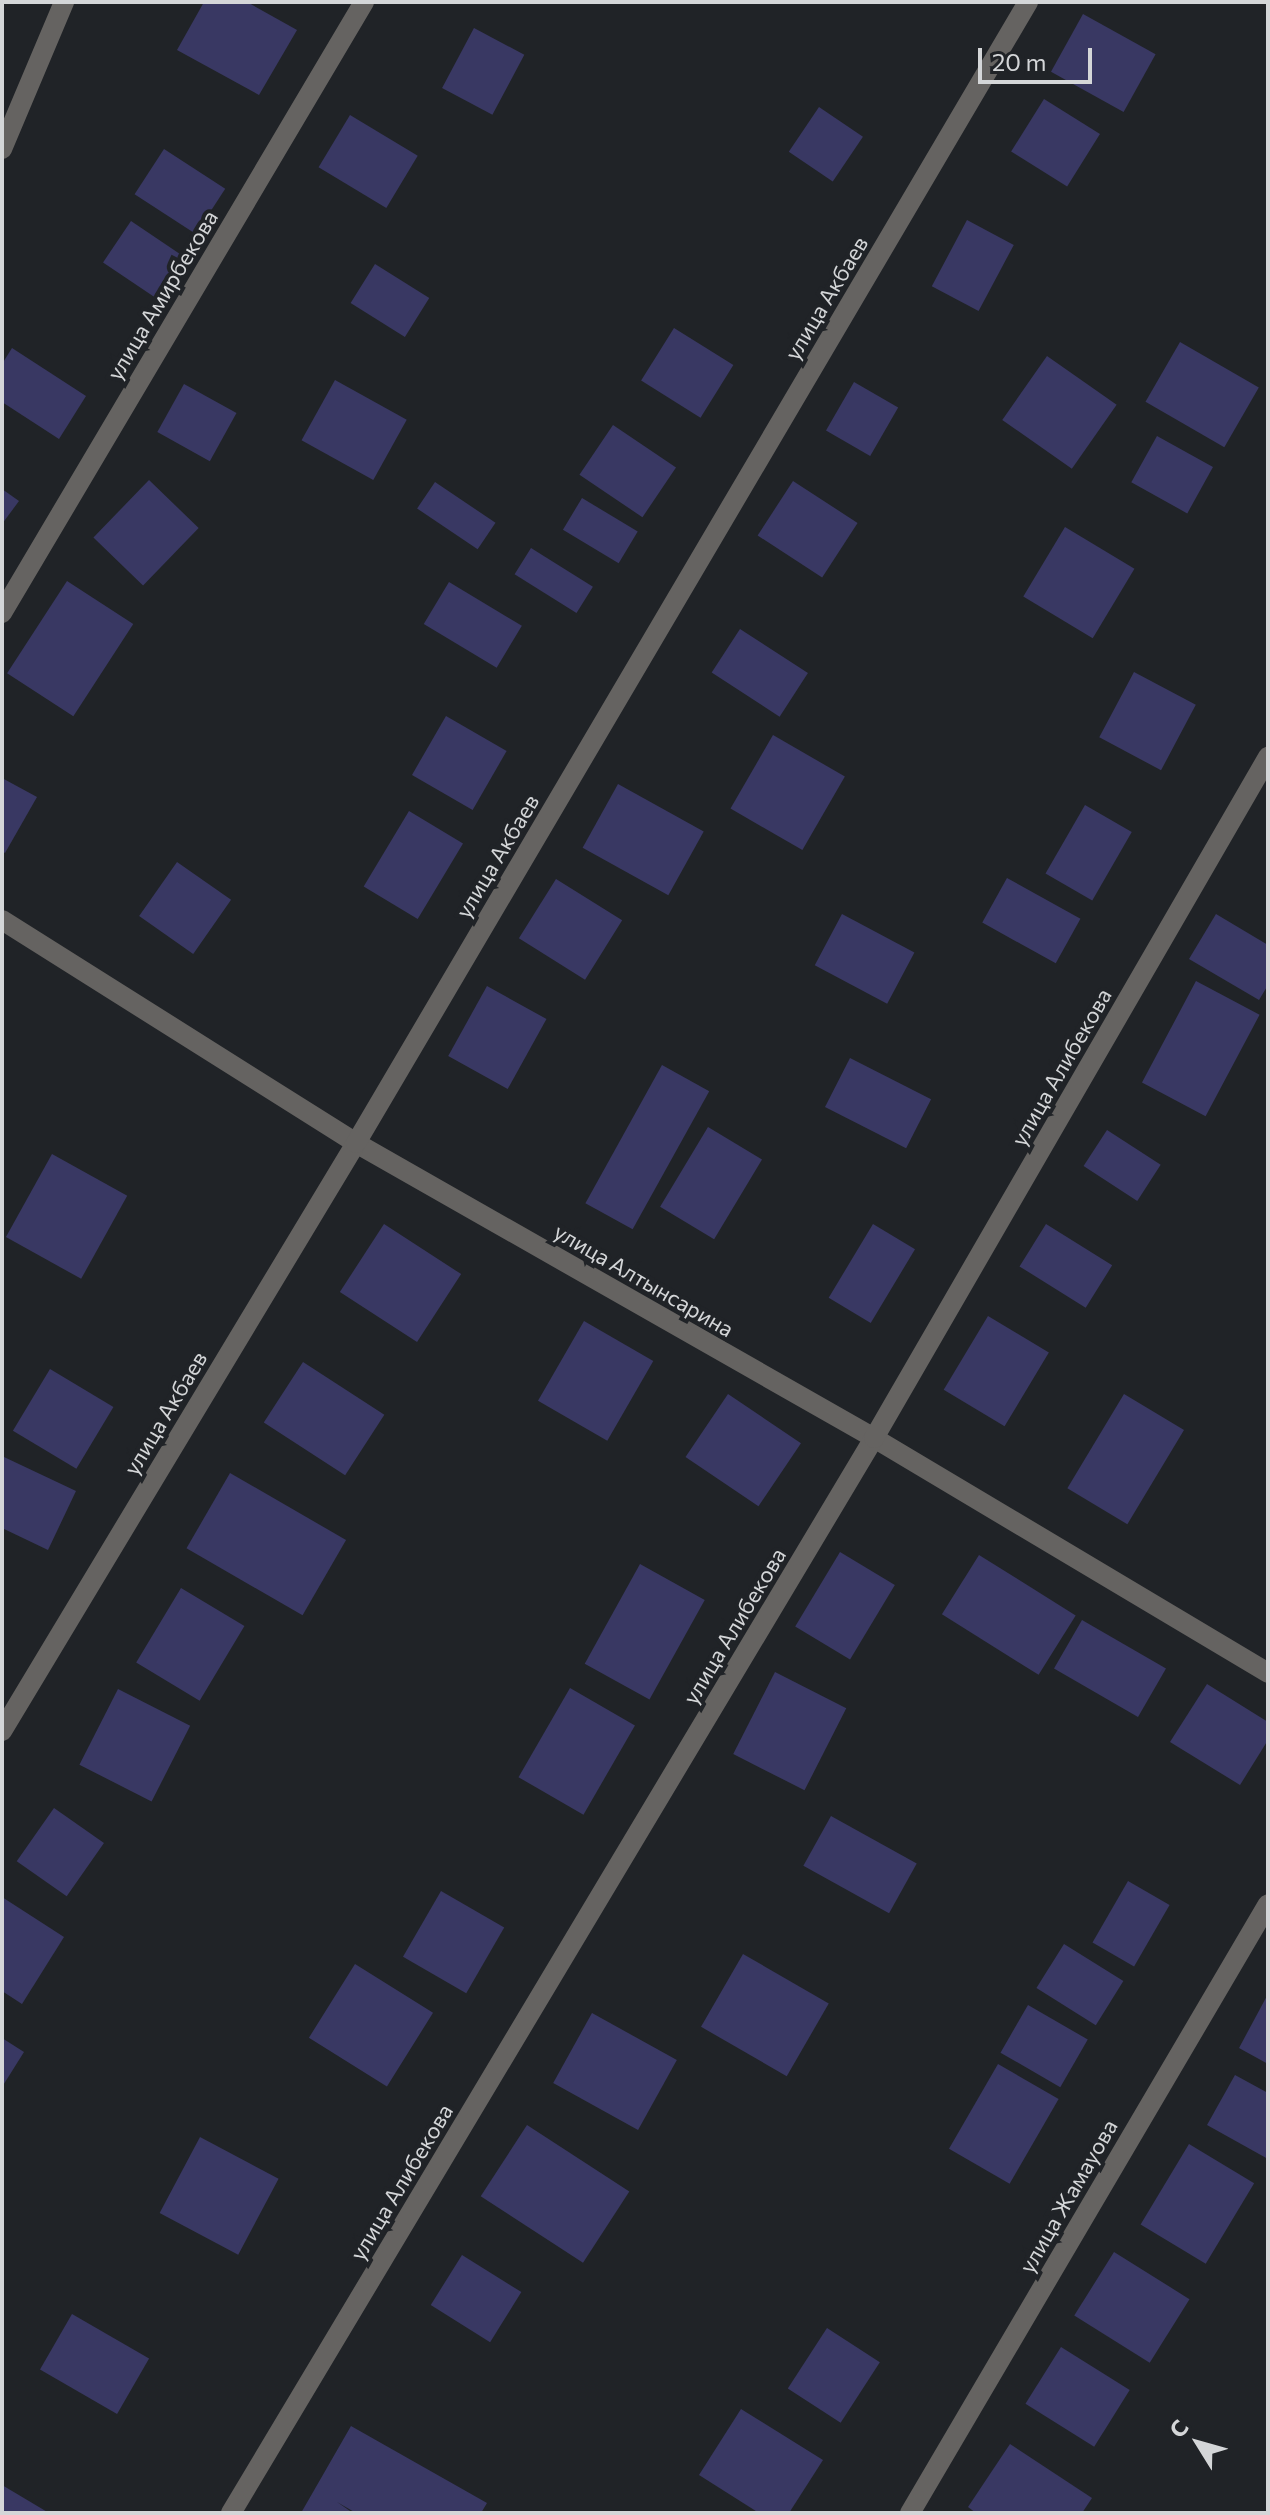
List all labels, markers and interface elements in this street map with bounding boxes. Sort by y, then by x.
scale bar [982,32,1096,82]
text: 20 m [992,47,1046,76]
street label: улица Амирбекова [101,205,223,385]
street label: улица Акбаев [779,231,873,365]
street label: улица Акбаев [450,789,544,923]
street label: улица Алибекова [1005,984,1117,1150]
street label: улица Алтынсарина [550,1218,738,1342]
street label: улица Акбаев [118,1346,212,1480]
street label: улица Алибекова [677,1543,791,1709]
street label: улица Алибекова [344,2099,458,2265]
street label: улица Жамауова [1013,2115,1123,2277]
north arrow [1158,2403,1238,2483]
text: С [1163,2414,1194,2442]

